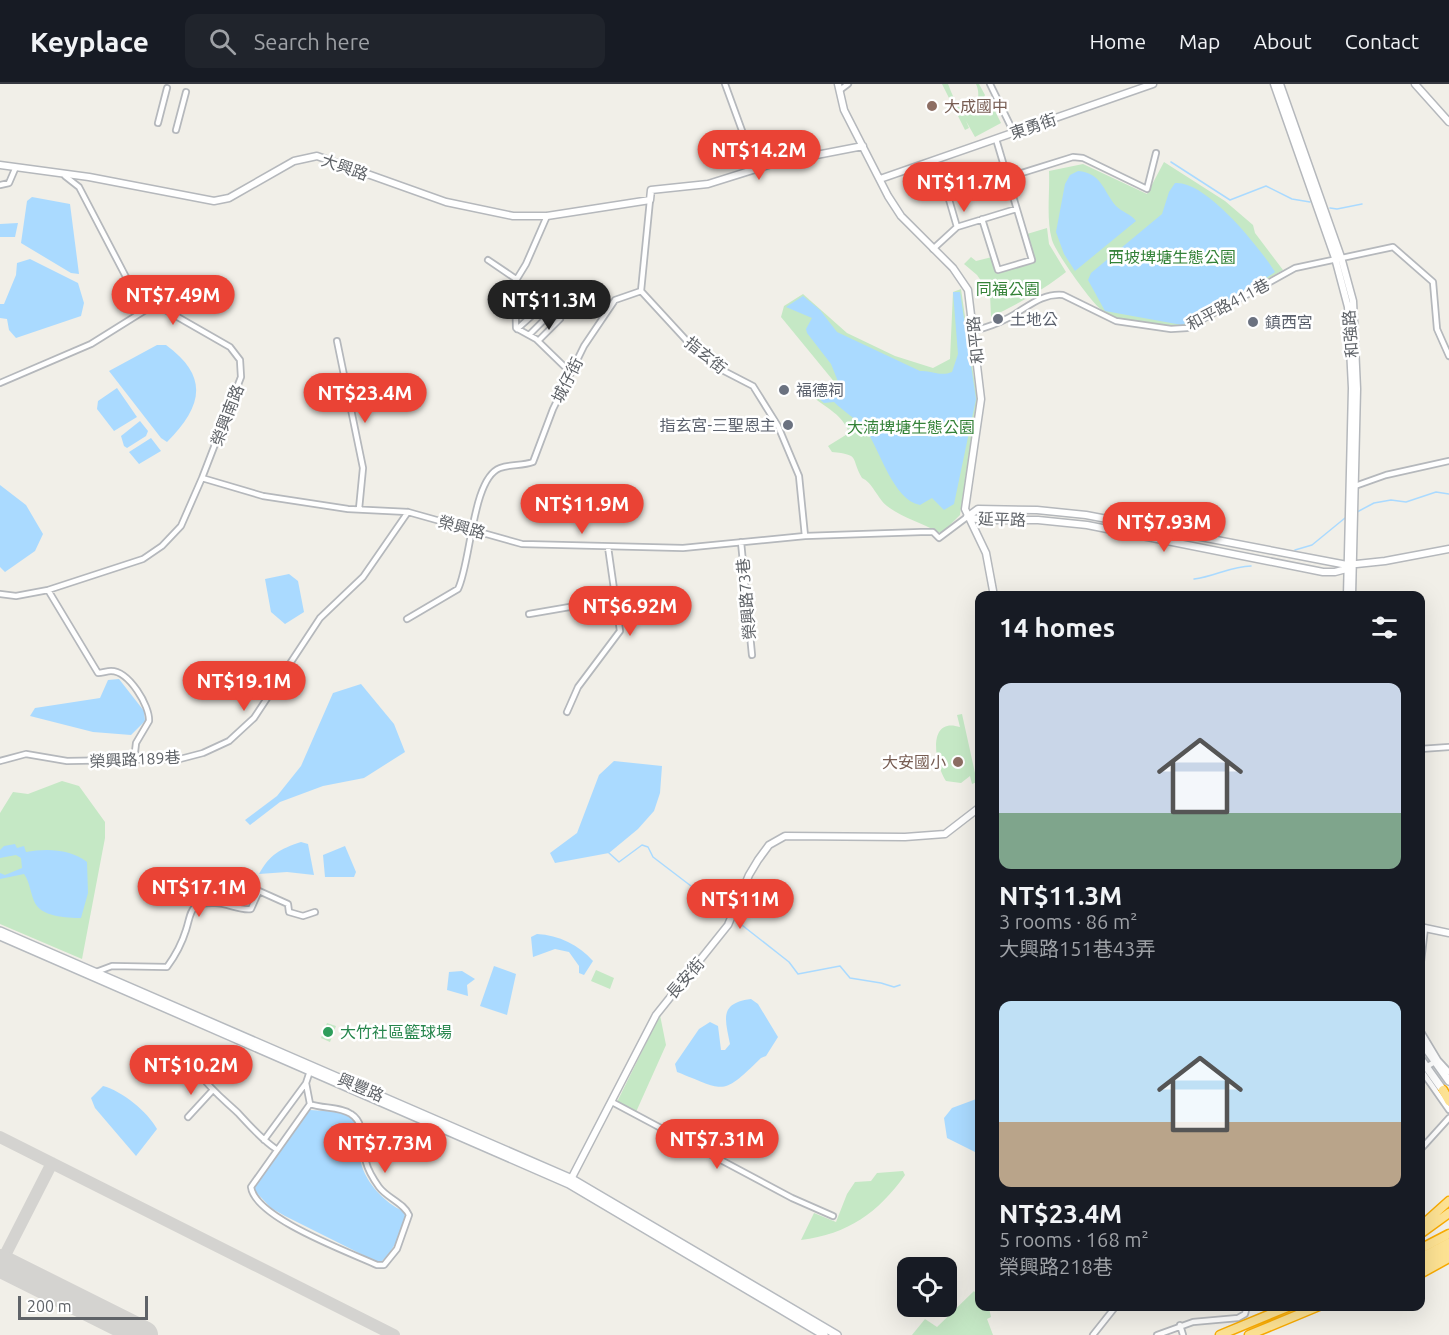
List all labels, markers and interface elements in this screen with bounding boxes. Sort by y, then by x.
search box [185,14,605,68]
icon: search [206,25,239,58]
text: Keyplace [30,26,149,57]
text: Search here [254,29,370,54]
text: Home [1089,29,1146,53]
text: Map [1179,29,1220,53]
text: About [1253,29,1312,53]
text: Contact [1345,29,1419,53]
place label: 大成國中 [944,97,1008,115]
marker: 大成國中 [925,99,939,113]
street label: 東勇街 [1007,110,1059,142]
pin: NT$14.2M [697,130,821,181]
text: NT$14.2M [712,138,806,161]
street label: 大興路 [319,151,371,183]
pin: NT$11.7M [902,162,1026,213]
text: NT$11.7M [917,170,1011,193]
park label: 西坡埤塘生態公園 [1108,248,1236,266]
pin: NT$7.49M [111,275,235,326]
street label: 和平路411巷 [1184,275,1272,333]
pin: NT$11.3M [487,280,611,331]
park label: 同福公園 [976,280,1040,298]
text: NT$7.49M [126,283,220,306]
text: NT$11.3M [502,288,596,311]
street label: 和強路 [1339,309,1361,359]
place label: 土地公 [1010,310,1058,328]
marker: 土地公 [991,312,1005,326]
place label: 鎮西宮 [1265,313,1313,331]
street label: 和平路 [964,315,986,365]
marker: 鎮西宮 [1246,315,1260,329]
street label: 指玄街 [682,333,730,377]
street label: 城仔街 [548,355,586,405]
pin: NT$23.4M [303,373,427,424]
text: NT$23.4M [318,381,412,404]
place label: 福德祠 [796,381,844,399]
street label: 榮興南路 [207,382,247,448]
marker: 福德祠 [777,383,791,397]
place label: 指玄宮-三聖恩主 [659,416,776,434]
marker: 指玄宮-三聖恩主 [781,418,795,432]
park label: 大湳埤塘生態公園 [847,418,975,436]
pin: NT$11.9M [520,484,644,535]
text: NT$11.9M [535,492,629,515]
pin: NT$7.93M [1102,502,1226,553]
street label: 延平路 [978,509,1026,529]
text: NT$7.93M [1117,510,1211,533]
street label: 榮興路 [436,512,488,542]
street label: 榮興路73巷 [733,557,759,641]
pin: NT$6.92M [568,586,692,637]
text: NT$6.92M [583,594,677,617]
icon: filters [1368,611,1401,644]
text: 14 homes [999,613,1115,642]
pin: NT$19.1M [182,661,306,712]
text: NT$19.1M [197,669,291,692]
icon: home [1146,722,1254,830]
street label: 榮興路189巷 [89,748,181,770]
place label: 大安國小 [882,753,946,771]
marker: 大安國小 [951,755,965,769]
pin: NT$17.1M [137,867,261,918]
text: NT$17.1M [152,875,246,898]
pin: NT$11M [691,879,789,930]
text: NT$11.3M [999,881,1122,910]
text: NT$11M [701,887,779,910]
text: 3 rooms · 86 m² [999,910,1137,933]
text: 大興路151巷43弄 [999,937,1155,960]
street label: 長安街 [662,954,708,1002]
place label: 大竹社區籃球場 [340,1023,452,1041]
marker: 大竹社區籃球場 [321,1025,335,1039]
icon: home [1146,1040,1254,1148]
pin: NT$10.2M [129,1045,253,1096]
text: NT$10.2M [144,1053,238,1076]
street label: 興豐路 [335,1069,387,1105]
pin: NT$7.31M [655,1119,779,1170]
pin: NT$7.73M [323,1123,447,1174]
text: NT$7.31M [670,1127,764,1150]
text: NT$7.73M [338,1131,432,1154]
text: NT$23.4M [999,1199,1122,1228]
text: 5 rooms · 168 m² [999,1228,1149,1251]
text: 榮興路218巷 [999,1255,1113,1278]
map controls [897,1257,957,1317]
button: locate [897,1257,957,1317]
scale bar [18,1293,148,1320]
text: 200 m [27,1297,72,1315]

